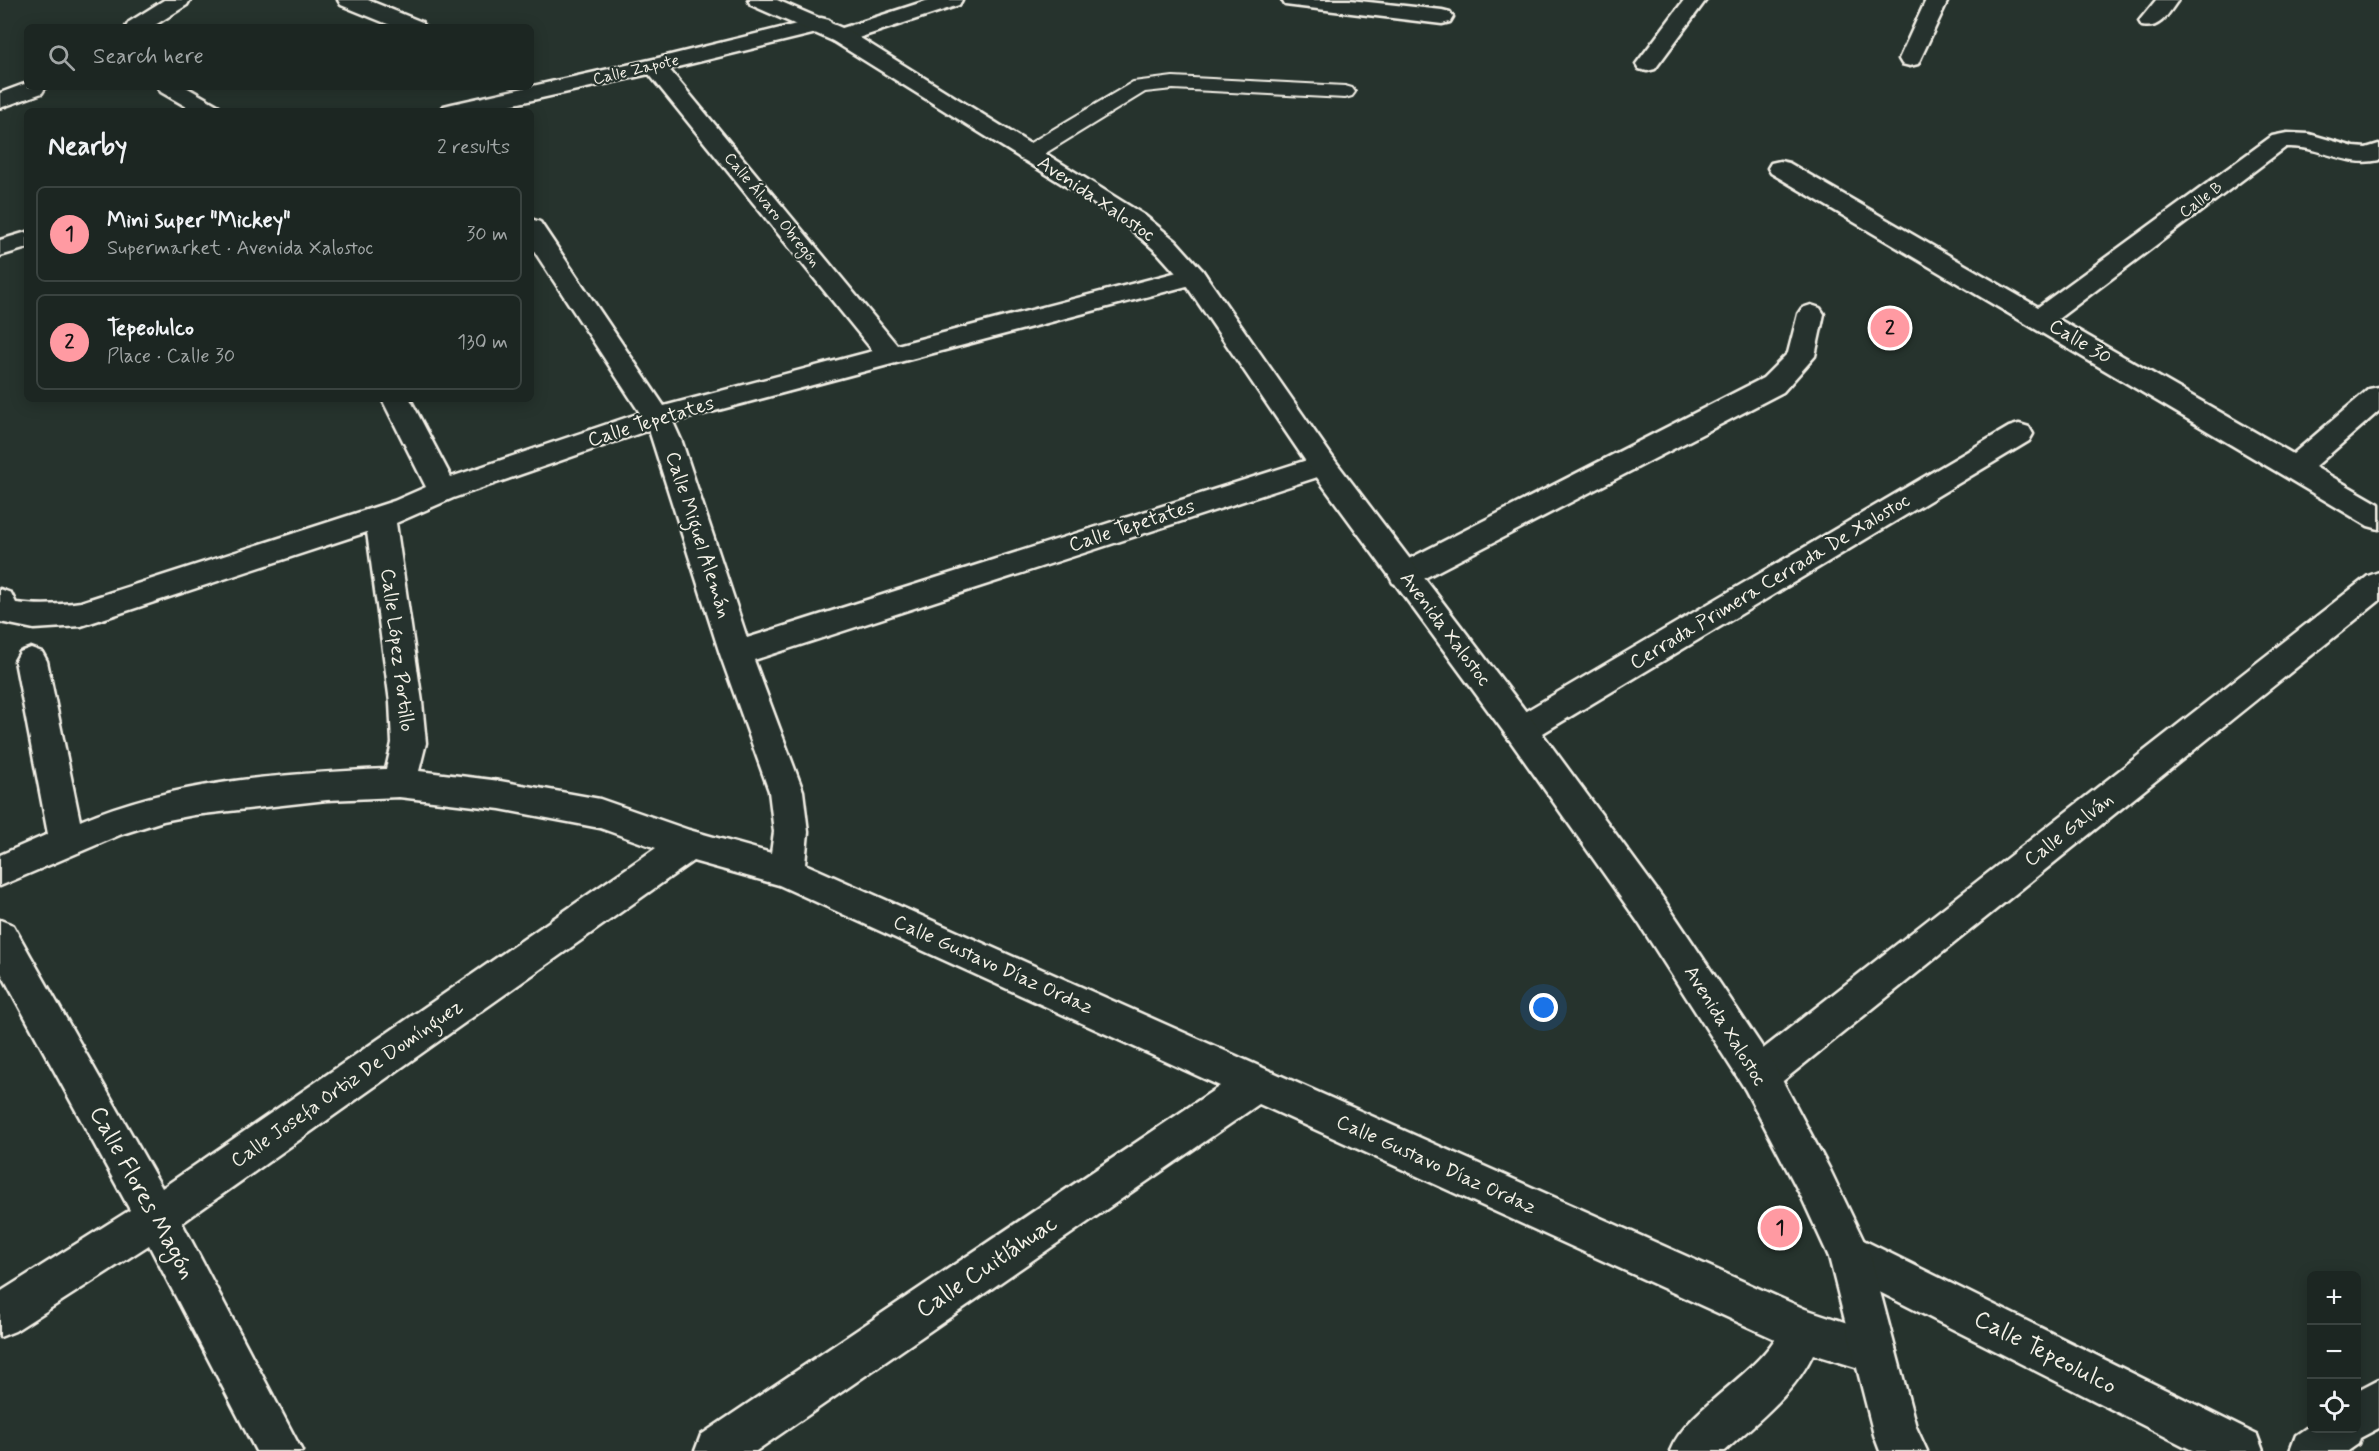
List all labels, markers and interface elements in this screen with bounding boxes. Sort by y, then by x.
search box [24,24,534,90]
icon: search [45,41,78,74]
text: Search here [93,43,204,71]
street label: Calle Zapote [591,50,681,90]
text: Nearby [48,130,127,164]
text: 2 results [437,134,510,161]
street label: Calle Álvaro Obregón [718,148,825,272]
street label: Avenida Xalostoc [1032,150,1160,248]
street label: Calle B [2175,177,2227,223]
text: Mini super "Mickey" [107,207,290,235]
text: 1 [65,221,74,248]
text: 30 m [466,221,508,248]
text: Supermarket · Avenida Xalostoc [107,235,373,262]
pin: 2 [1870,306,1910,350]
street label: Calle 30 [2044,313,2116,371]
text: Tepeolulco [107,315,194,343]
text: 2 [65,329,74,356]
text: 130 m [457,329,508,356]
text: Place · Calle 30 [107,343,235,370]
street label: Calle Tepetates [584,390,718,454]
street label: Calle Miguel Alemán [656,448,738,622]
street label: Cerrada Primera Cerrada De Xalostoc [1625,487,1915,677]
street label: Calle Tepetates [1065,493,1199,559]
street label: Avenida Xalostoc [1393,566,1497,692]
street label: Calle López Portillo [374,567,420,733]
street label: Calle Galván [2019,787,2119,873]
street label: Calle Gustavo Díaz Ordaz [889,909,1097,1021]
street label: Avenida Xalostoc [1677,961,1773,1091]
street label: Calle Josefa Ortiz De Domínguez [226,993,469,1176]
your location [1529,993,1558,1022]
street label: Calle Flores Magón [80,1101,202,1286]
street label: Calle Gustavo Díaz Ordaz [1332,1109,1540,1221]
pin: 1 [1760,1206,1800,1250]
street label: Calle Cuitláhuac [910,1208,1064,1326]
map controls [2307,1271,2361,1433]
button: + [2307,1271,2361,1325]
street label: Calle Tepeolulco [1968,1304,2122,1402]
button: − [2307,1325,2361,1379]
button: locate [2307,1379,2361,1433]

